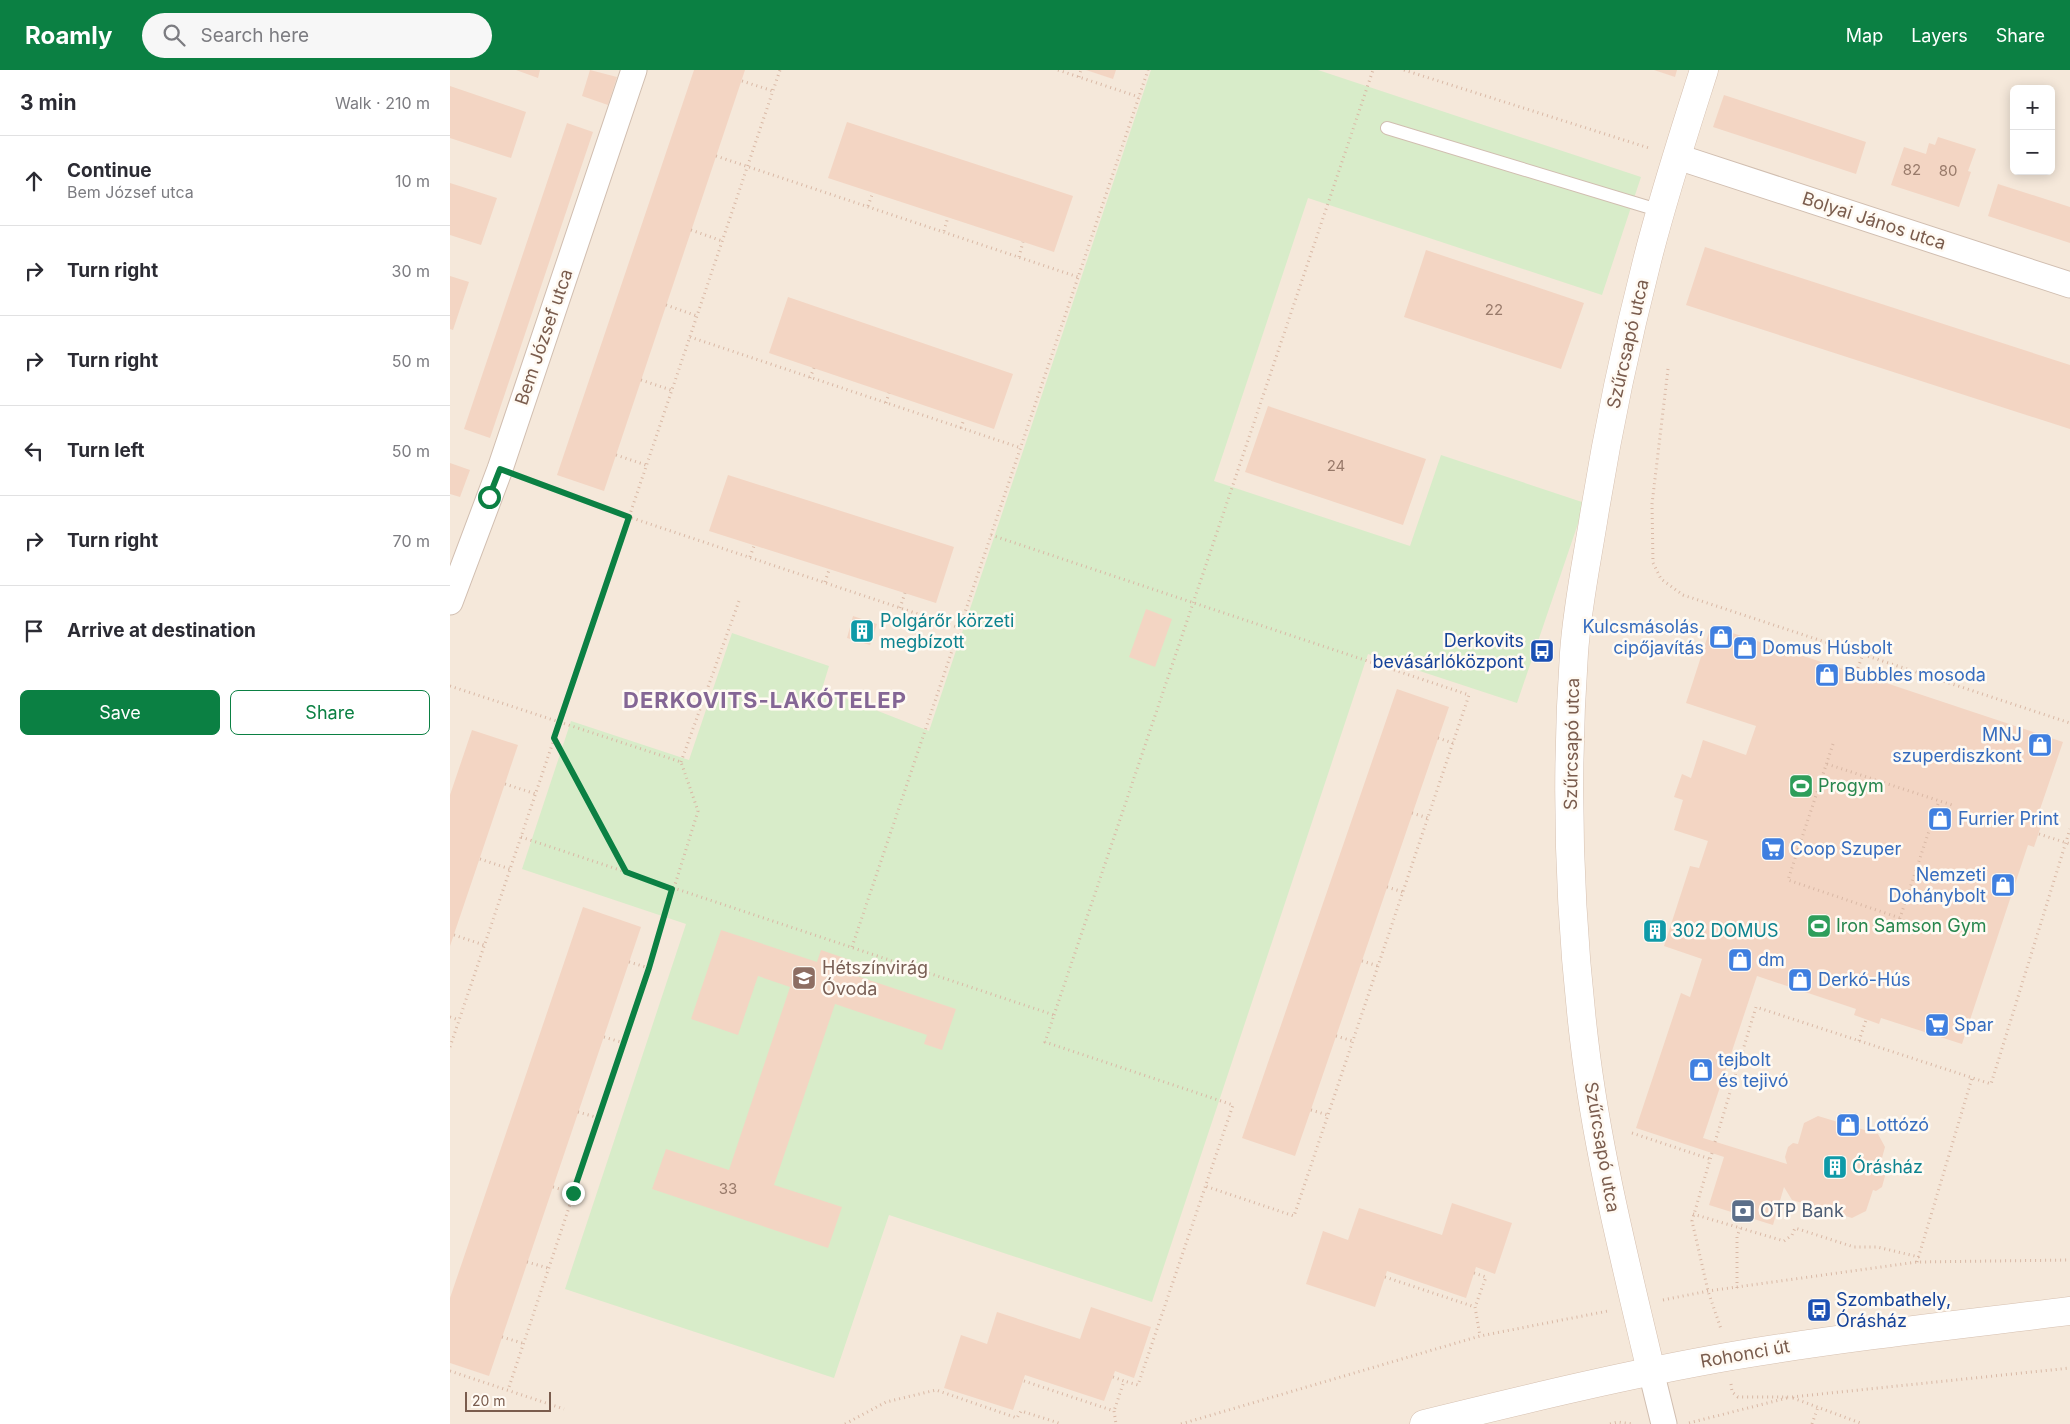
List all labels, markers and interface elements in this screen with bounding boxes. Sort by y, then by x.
search box [142,13,492,58]
text: Roamly [25,21,112,50]
icon: search [160,21,188,49]
text: Search here [200,24,309,47]
text: Map [1846,25,1883,46]
text: Layers [1911,25,1968,46]
text: Share [1996,25,2045,46]
map controls [2010,85,2055,175]
button: + [2010,85,2055,130]
text: 3 min [20,90,76,115]
text: Walk · 210 m [335,93,430,113]
button: − [2010,130,2055,175]
text: Continue [67,159,152,182]
house number: 82 [1903,160,1921,179]
house number: 80 [1939,161,1957,180]
icon: ahead [20,167,48,195]
text: 10 m [395,171,430,191]
text: Bem József utca [67,182,194,202]
street label: Bolyai János utca [1800,187,1949,254]
icon: right [20,257,48,285]
text: Turn right [67,259,158,282]
text: 30 m [392,261,430,281]
street label: Bem József utca [510,266,577,408]
street label: Szűrcsapó utca [1602,277,1653,411]
house number: 22 [1485,300,1503,319]
icon: right [20,347,48,375]
text: Turn right [67,349,158,372]
text: 50 m [392,351,430,371]
icon: left [20,437,48,465]
text: Turn left [67,439,145,462]
text: 50 m [392,441,430,461]
house number: 24 [1327,456,1345,475]
route start [478,486,501,509]
icon: right [20,527,48,555]
text: Turn right [67,529,158,552]
text: 70 m [393,531,430,551]
place label: Polgárőr körzeti megbízott [880,610,1014,652]
place label: Kulcsmásolás, cipőjavítás [1582,616,1704,658]
icon: arrive [20,617,48,645]
building icon: Polgárőr körzeti megbízott [849,618,875,644]
text: Arrive at destination [67,619,256,642]
shop icon: Kulcsmásolás, cipőjavítás [1708,624,1734,650]
place label: Derkovits bevásárlóközpont [1373,630,1524,672]
shop icon: Domus Húsbolt [1732,635,1758,661]
place label: Domus Húsbolt [1762,637,1893,658]
bus stop icon: Derkovits bevásárlóközpont [1529,638,1555,664]
shop icon: Bubbles mosoda [1814,662,1840,688]
place label: Bubbles mosoda [1844,664,1986,685]
street label: Szűrcsapó utca [1560,678,1583,810]
district label: DERKOVITS-LAKÓTELEP [623,687,907,713]
button: Save [20,690,220,735]
button: Share [230,690,430,735]
place label: MNJ szuperdiszkont [1892,724,2022,766]
shop icon: MNJ szuperdiszkont [2027,732,2053,758]
sports icon: Progym [1788,773,1814,799]
place label: Progym [1818,775,1884,796]
shop icon: Furrier Print [1927,806,1953,832]
place label: Furrier Print [1958,808,2059,829]
supermarket icon: Coop Szuper [1760,836,1786,862]
place label: Coop Szuper [1790,838,1901,859]
place label: Nemzeti Dohánybolt [1889,864,1986,906]
shop icon: Nemzeti Dohánybolt [1990,872,2016,898]
sports icon: Iron Samson Gym [1806,913,1832,939]
place label: Iron Samson Gym [1836,915,1987,936]
building icon: 302 DOMUS [1642,918,1668,944]
place label: 302 DOMUS [1672,920,1778,941]
shop icon: dm [1727,947,1753,973]
place label: dm [1758,949,1785,970]
place label: Hétszínvirág Óvoda [822,957,928,999]
school or university icon: Hétszínvirág Óvoda [791,965,817,991]
shop icon: Derkó-Hús [1787,967,1813,993]
place label: Derkó-Hús [1818,969,1911,990]
supermarket icon: Spar [1924,1012,1950,1038]
place label: Spar [1954,1014,1994,1035]
place label: tejbolt és tejivó [1718,1049,1789,1091]
shop icon: tejbolt és tejivó [1688,1057,1714,1083]
street label: Szűrcsapó utca [1581,1080,1624,1214]
shop icon: Lottózó [1835,1112,1861,1138]
place label: Lottózó [1866,1114,1929,1135]
building icon: Órásház [1822,1154,1848,1180]
place label: Órásház [1852,1155,1923,1177]
house number: 33 [719,1179,737,1198]
route end [562,1182,585,1205]
bank icon: OTP Bank [1730,1198,1756,1224]
place label: OTP Bank [1760,1200,1844,1221]
place label: Szombathely, Órásház [1836,1289,1951,1331]
bus stop icon: Szombathely, Órásház [1806,1297,1832,1323]
street label: Rohonci út [1699,1335,1791,1372]
scale bar [465,1389,551,1412]
text: 20 m [472,1392,506,1409]

